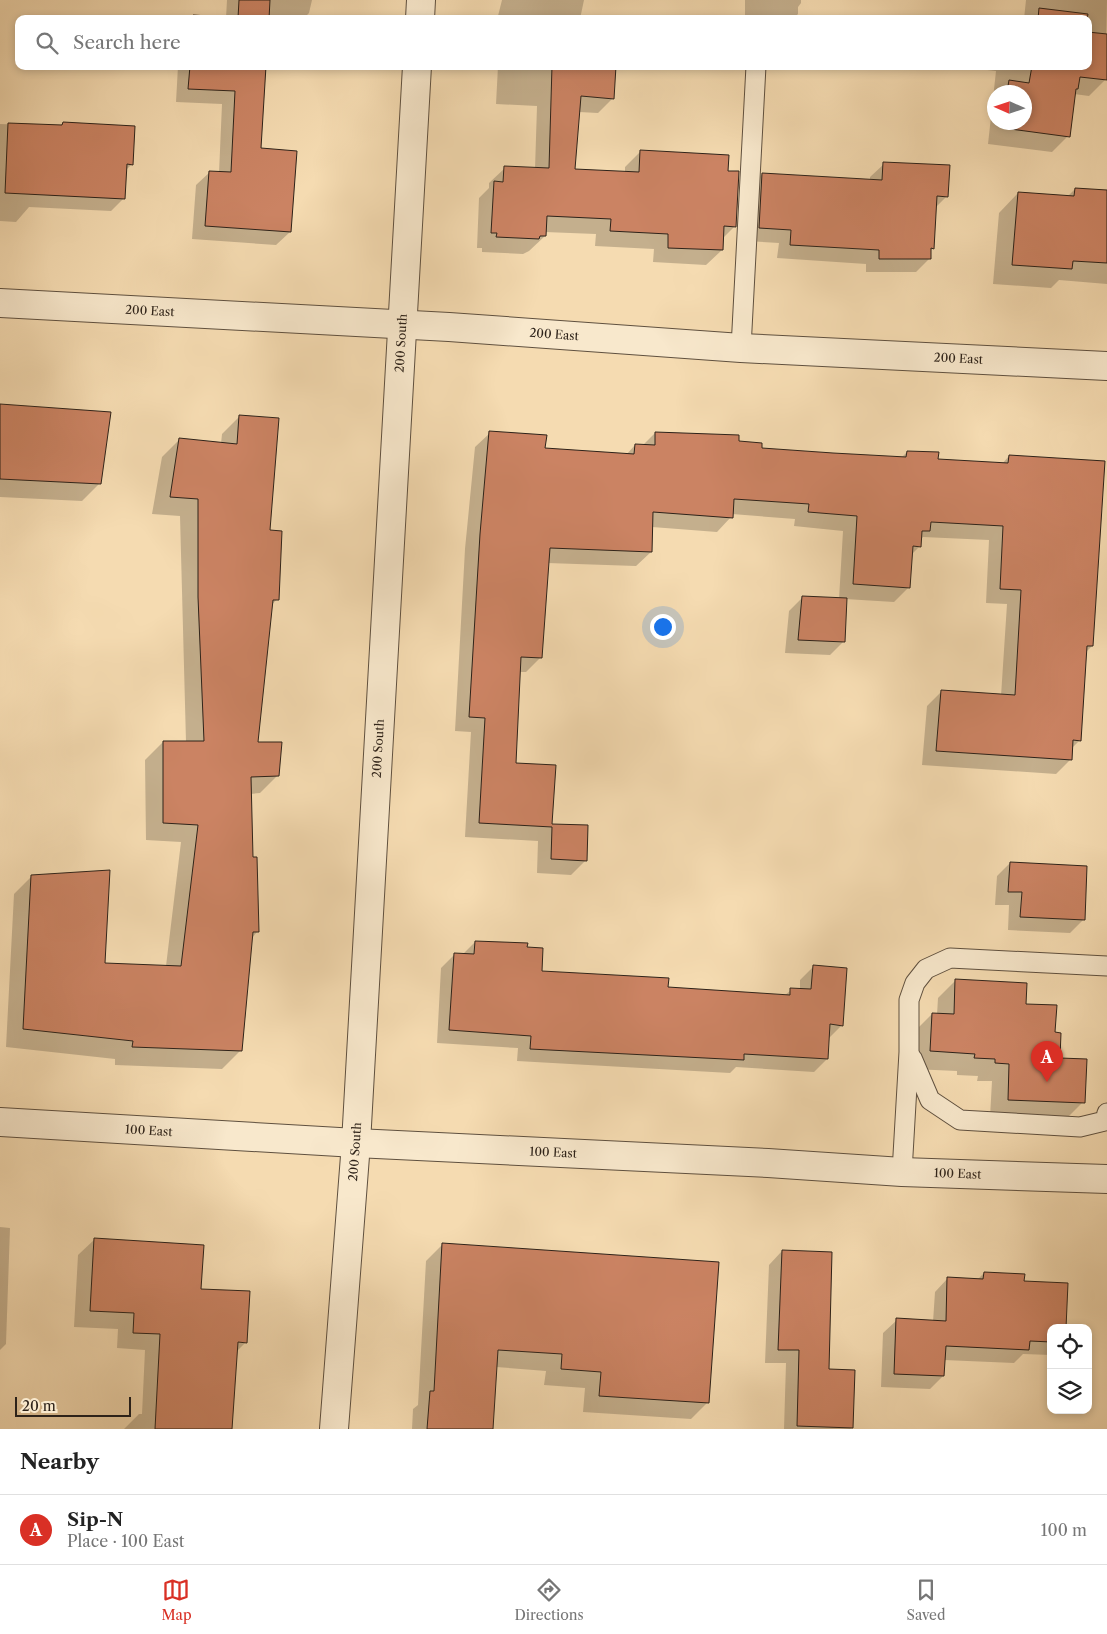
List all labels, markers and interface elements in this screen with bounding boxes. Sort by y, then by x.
search box [15,15,1092,70]
icon: search [33,29,61,57]
text: Search here [73,31,181,54]
north arrow [987,85,1032,130]
street label: 200 East [125,302,176,319]
street label: 200 South [392,313,410,373]
street label: 200 East [529,325,580,343]
street label: 200 East [933,349,984,367]
your location [650,614,676,640]
street label: 200 South [369,718,387,778]
pin: A [1031,1041,1063,1082]
street label: 100 East [125,1121,174,1139]
street label: 200 South [345,1121,364,1182]
street label: 100 East [529,1143,578,1161]
street label: 100 East [934,1165,982,1182]
map controls [1047,1324,1092,1414]
button: locate [1047,1324,1092,1369]
button: layers [1047,1369,1092,1414]
scale bar [15,1394,131,1417]
text: 20 m [22,1397,56,1415]
text: Nearby [20,1449,99,1474]
text: Sip-N [67,1508,123,1531]
text: A [30,1520,42,1540]
text: 100 m [1041,1520,1087,1540]
text: Place · 100 East [67,1531,184,1551]
tab: Map [161,1576,192,1624]
tab: Directions [514,1576,584,1624]
tab: Saved [907,1576,945,1624]

